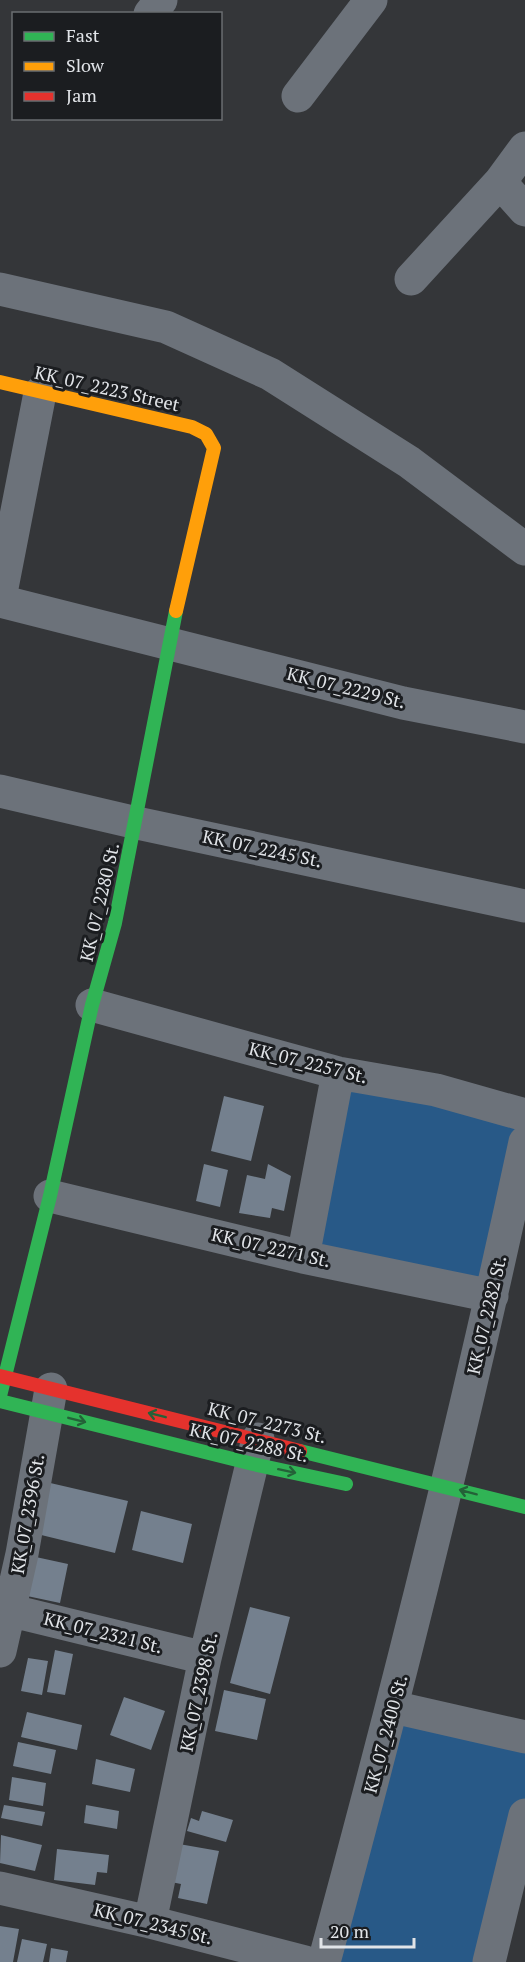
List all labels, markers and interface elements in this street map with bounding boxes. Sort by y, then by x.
legend [12,12,222,120]
text: Fast [66,23,100,47]
text: Slow [66,53,105,77]
text: Jam [66,83,97,107]
street label: KK_07_2223 Street [32,360,182,416]
street label: KK_07_2229 St. [284,661,408,713]
street label: KK_07_2245 St. [200,824,324,872]
street label: KK_07_2280 St. [74,840,124,964]
street label: KK_07_2257 St. [246,1036,370,1088]
street label: KK_07_2271 St. [209,1222,333,1272]
street label: KK_07_2282 St. [461,1253,511,1377]
street label: KK_07_2273 St. [205,1396,329,1448]
one-way arrow [148,1408,167,1420]
one-way arrow [68,1414,87,1426]
street label: KK_07_2288 St. [187,1417,311,1467]
street label: KK_07_2396 St. [5,1452,49,1576]
one-way arrow [277,1466,296,1477]
one-way arrow [459,1486,478,1498]
street label: KK_07_2321 St. [41,1606,165,1658]
street label: KK_07_2398 St. [174,1630,222,1754]
street label: KK_07_2400 St. [358,1672,412,1795]
street label: KK_07_2345 St. [91,1897,215,1949]
scale bar [321,1911,414,1949]
text: 20 m [330,1919,370,1943]

